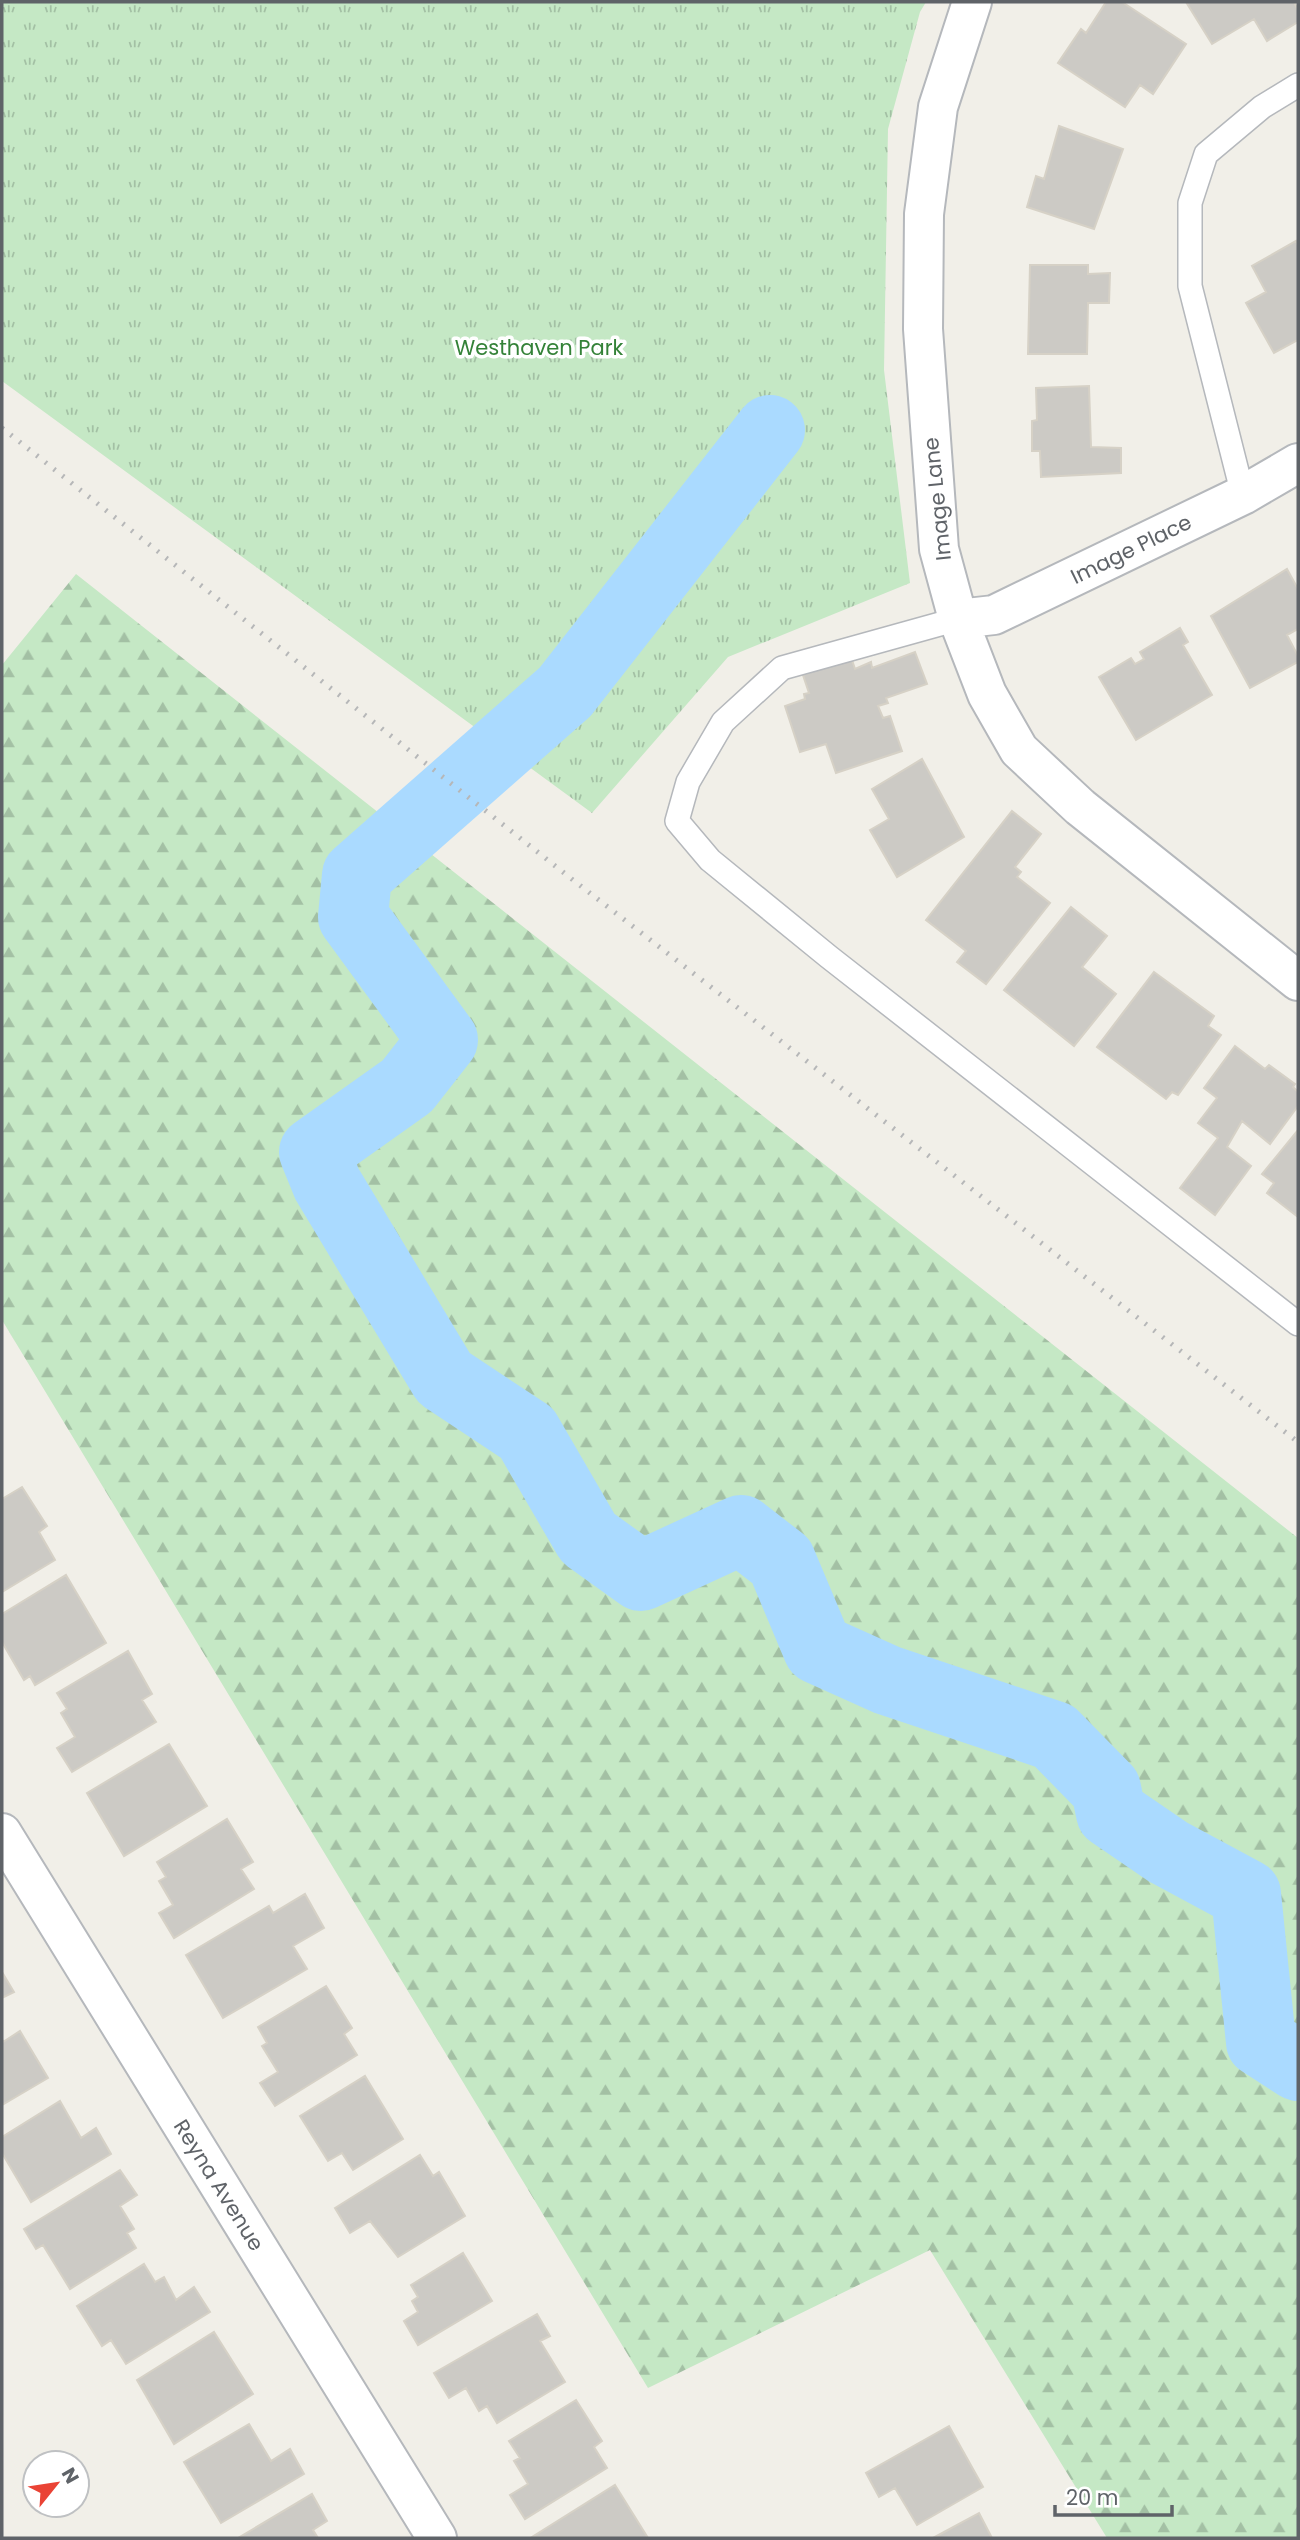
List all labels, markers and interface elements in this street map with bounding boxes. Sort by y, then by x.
park label: Westhaven Park [455,333,623,362]
street label: Image Lane [916,436,958,562]
street label: Image Place [1066,507,1196,591]
street label: Reyna Avenue [167,2114,271,2256]
north arrow [21,2449,91,2519]
text: N [55,2463,86,2489]
scale bar [1055,2474,1172,2518]
text: 20 m [1066,2483,1119,2512]

